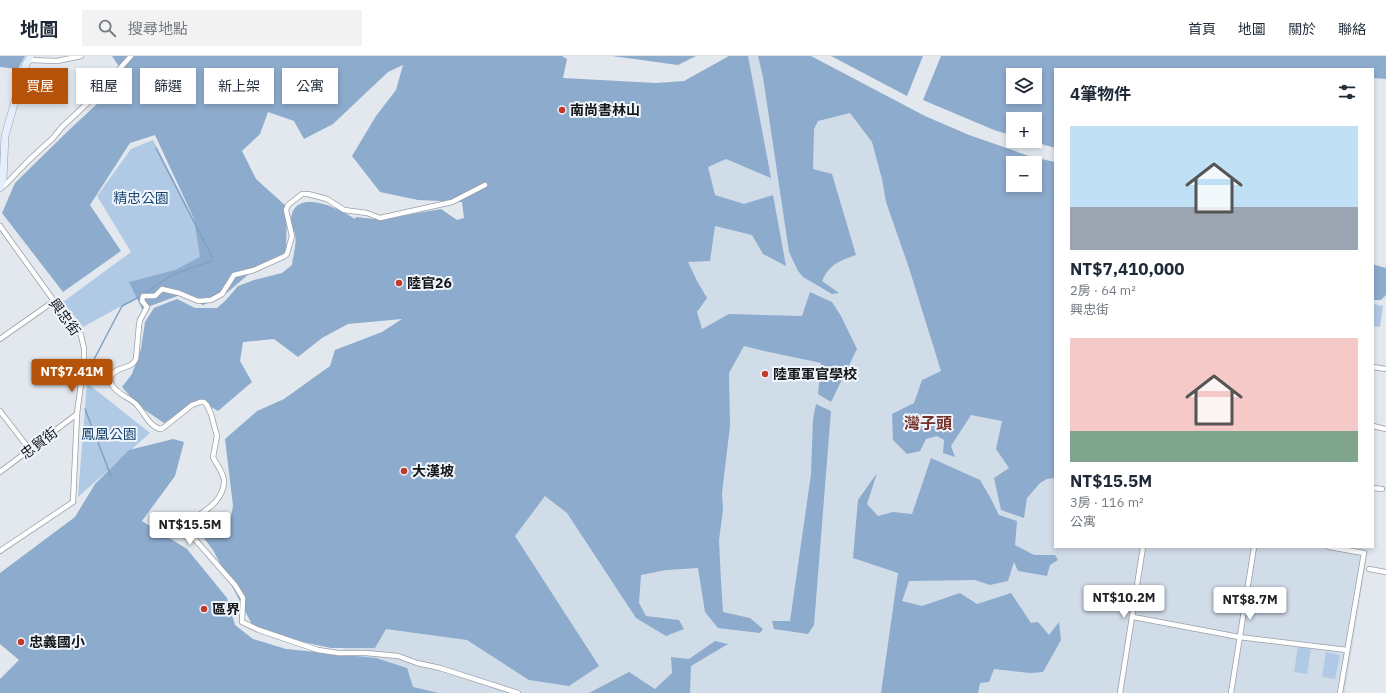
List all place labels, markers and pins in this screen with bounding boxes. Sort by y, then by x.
place label: 南尚書林山 [570,101,640,119]
marker: 南尚書林山 [557,105,567,115]
place label: 陸官26 [407,274,452,292]
marker: 陸官26 [394,278,404,288]
pin: NT$7.41M [31,359,113,393]
place label: 陸軍軍官學校 [773,365,857,383]
marker: 陸軍軍官學校 [760,369,770,379]
place label: 大漢坡 [412,462,454,480]
marker: 大漢坡 [399,466,409,476]
pin: NT$15.5M [149,512,231,546]
pin: NT$10.2M [1083,585,1165,619]
pin: NT$8.7M [1213,587,1287,621]
place label: 區界 [212,600,240,618]
marker: 區界 [199,604,209,614]
place label: 忠義國小 [29,633,85,651]
marker: 忠義國小 [16,637,26,647]

